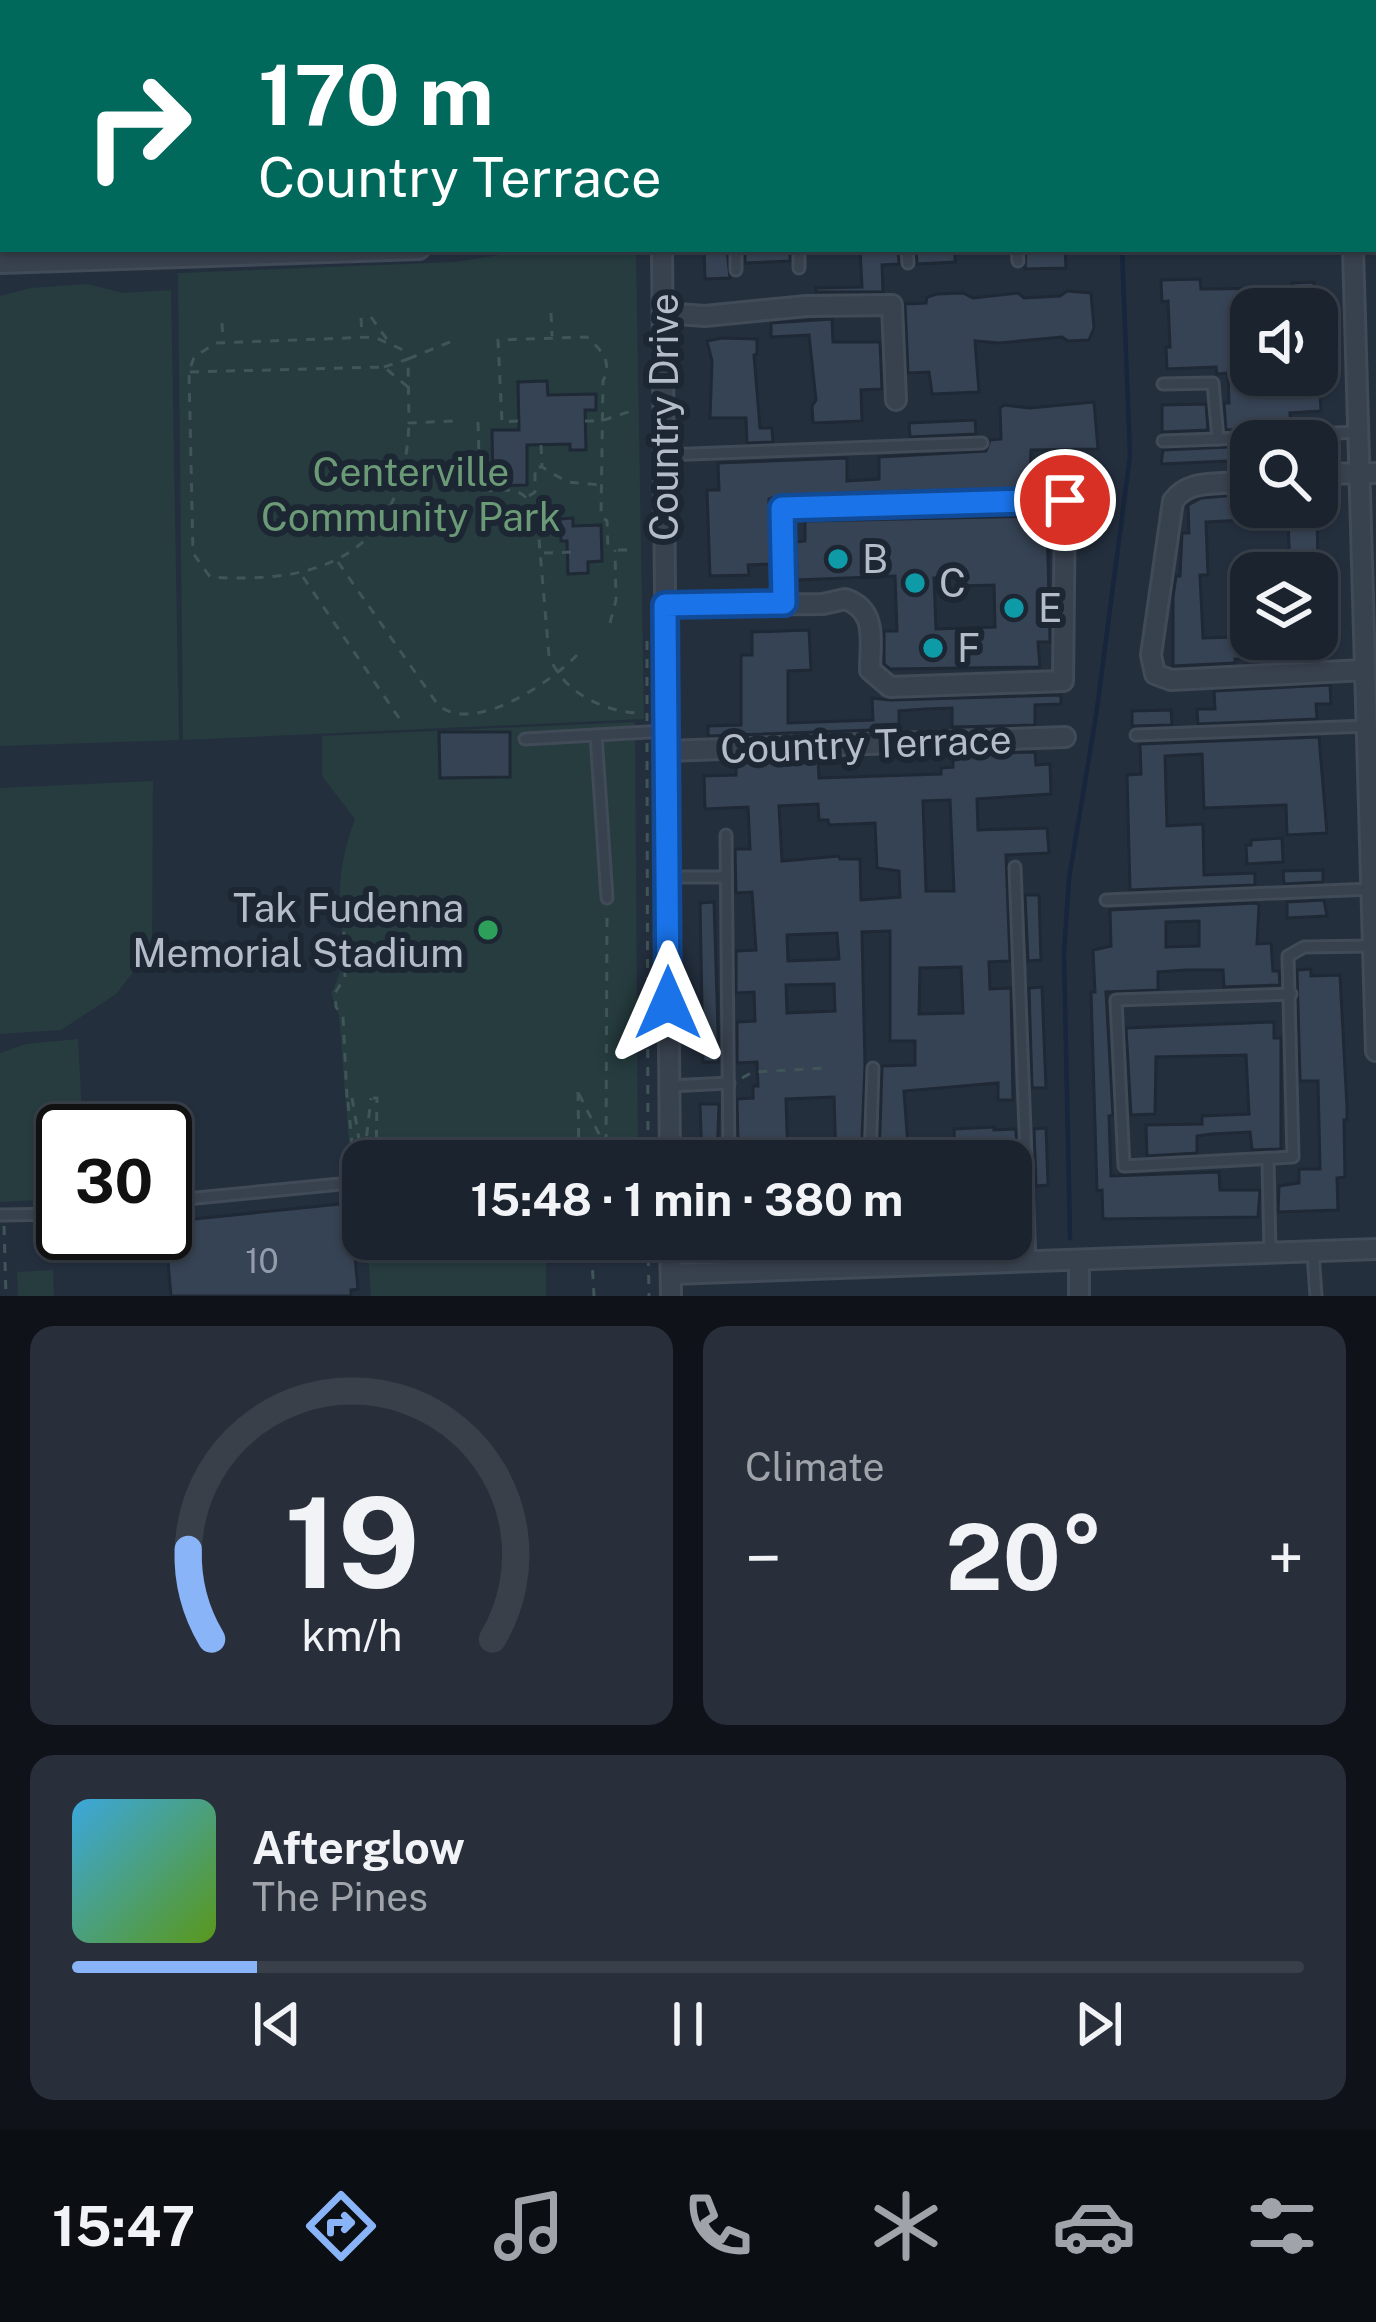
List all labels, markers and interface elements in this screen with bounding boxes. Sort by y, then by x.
text: 170 m [258,45,494,144]
icon: right [60,48,216,204]
text: Country Terrace [258,146,662,209]
map controls [1230,288,1338,660]
button: sound [1230,288,1338,396]
street label: Country Drive [641,293,687,541]
button: search [1230,420,1338,528]
park label: Centerville Community Park [261,449,561,540]
pin [1014,449,1116,551]
icon: arrive [1032,467,1098,533]
place label: B [862,536,888,582]
marker: B [825,546,851,572]
button: layers [1230,552,1338,660]
place label: C [939,560,966,606]
marker: C [902,570,928,596]
place label: E [1038,585,1062,631]
marker: E [1001,595,1027,621]
place label: F [957,625,980,671]
marker: F [920,635,946,661]
street label: Country Terrace [720,716,1012,772]
place label: Tak Fudenna Memorial Stadium [132,885,464,976]
marker: Tak Fudenna Memorial Stadium [475,917,501,943]
position arrow [605,940,731,1066]
speed limit sign: 30 [36,1104,192,1260]
text: 15:48 · 1 min · 380 m [471,1173,903,1226]
house number: 10 [245,1242,279,1280]
text: Climate [745,1444,885,1490]
text: 19 [284,1469,419,1616]
text: 20° [946,1504,1103,1610]
text: − [745,1519,782,1597]
text: + [1267,1519,1304,1597]
text: km/h [301,1609,402,1660]
text: Afterglow [252,1821,465,1874]
text: The Pines [252,1874,428,1920]
icon: previous [244,1991,310,2057]
icon: pause [655,1991,721,2057]
icon: next [1066,1991,1132,2057]
icon: directions [299,2184,383,2268]
icon: music [487,2184,571,2268]
icon: phone [676,2184,760,2268]
icon: climate [864,2184,948,2268]
icon: car [1052,2184,1136,2268]
icon: filters [1240,2184,1324,2268]
text: 15:47 [52,2195,195,2258]

